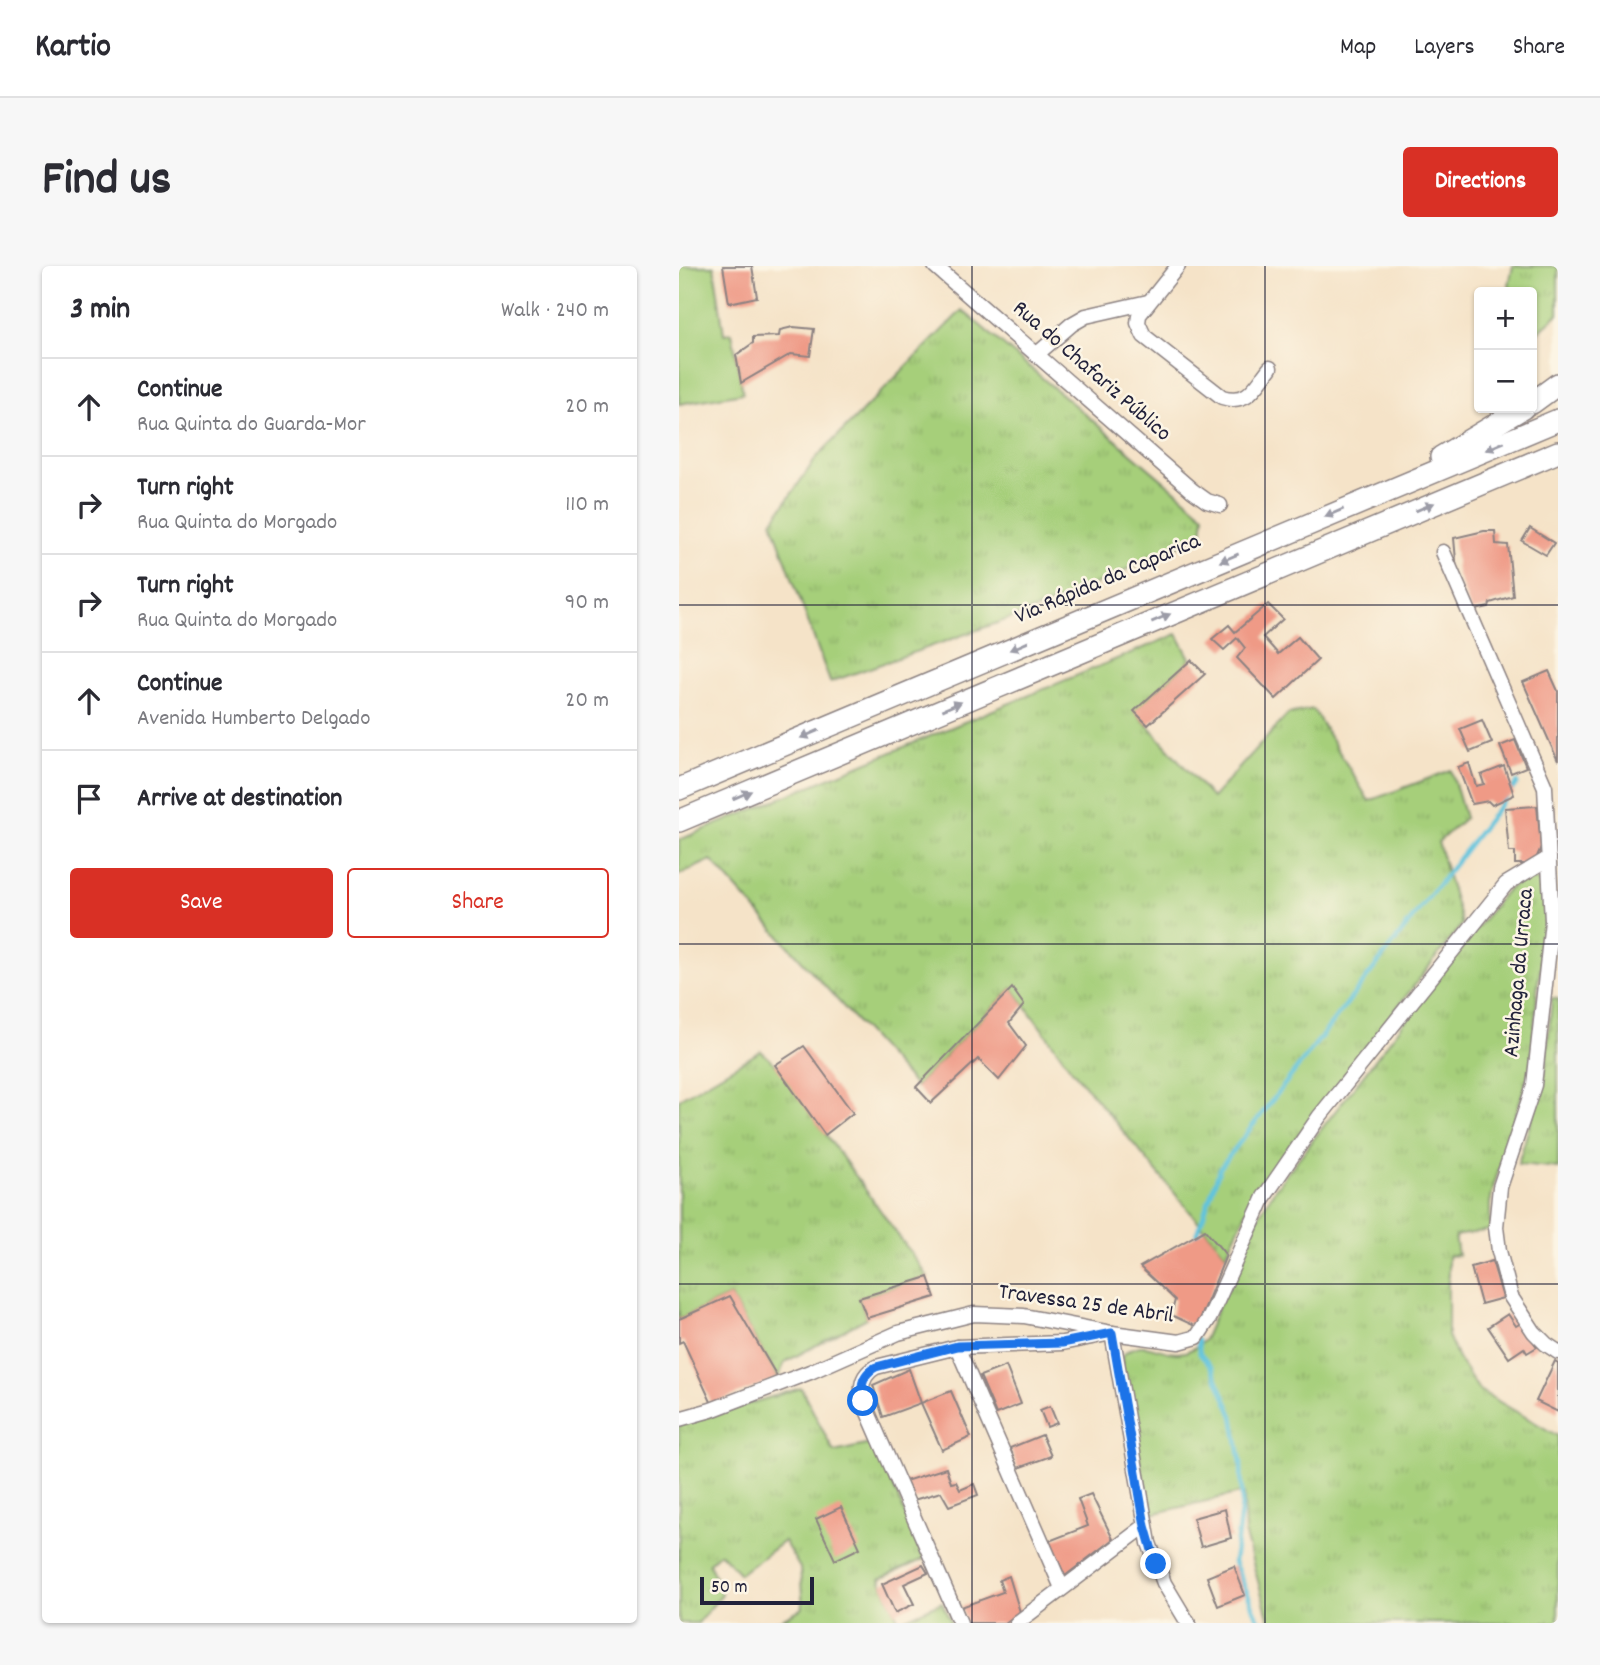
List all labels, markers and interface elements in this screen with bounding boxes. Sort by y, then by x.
text: Kartio [35,25,111,72]
text: Map [1340,31,1376,65]
text: Layers [1414,31,1475,65]
text: Share [1513,31,1565,65]
text: Find us [42,147,171,217]
button: Directions [1403,147,1558,217]
map controls [1474,287,1537,413]
button: + [1474,287,1537,350]
text: 3 min [70,290,130,333]
street label: Rua do Chafariz Público [1004,294,1178,450]
text: Walk · 240 m [501,295,609,328]
button: − [1474,350,1537,413]
text: Continue [137,372,222,409]
icon: ahead [70,388,108,426]
text: 20 m [565,391,609,424]
text: Rua Quinta do Guarda-Mor [137,409,366,442]
one-way arrow [1485,440,1505,452]
text: Turn right [137,470,234,507]
icon: right [70,486,108,524]
text: 110 m [565,489,609,522]
one-way arrow [1414,501,1435,512]
text: Rua Quinta do Morgado [137,507,337,540]
one-way arrow [1324,508,1345,519]
street label: Via Rápida da Caparica [1010,525,1207,634]
one-way arrow [1218,552,1239,563]
text: Turn right [137,568,234,605]
icon: right [70,584,108,622]
text: 90 m [565,587,609,620]
text: Rua Quinta do Morgado [137,605,337,638]
one-way arrow [1151,612,1171,624]
one-way arrow [1009,640,1029,652]
text: Continue [137,666,222,703]
icon: ahead [70,682,108,720]
text: 20 m [565,685,609,718]
one-way arrow [941,700,962,711]
text: Avenida Humberto Delgado [137,703,370,736]
one-way arrow [799,729,820,740]
icon: arrive [70,780,108,818]
text: Arrive at destination [137,781,342,818]
one-way arrow [732,789,753,800]
button: Save [70,868,333,938]
button: Share [347,868,609,938]
street label: Azinhaga da Urraca [1496,886,1544,1059]
street label: Travessa 25 de Abril [996,1276,1176,1334]
route start [847,1385,878,1416]
route end [1140,1548,1171,1579]
scale bar [700,1574,814,1606]
text: 50 m [711,1575,748,1602]

